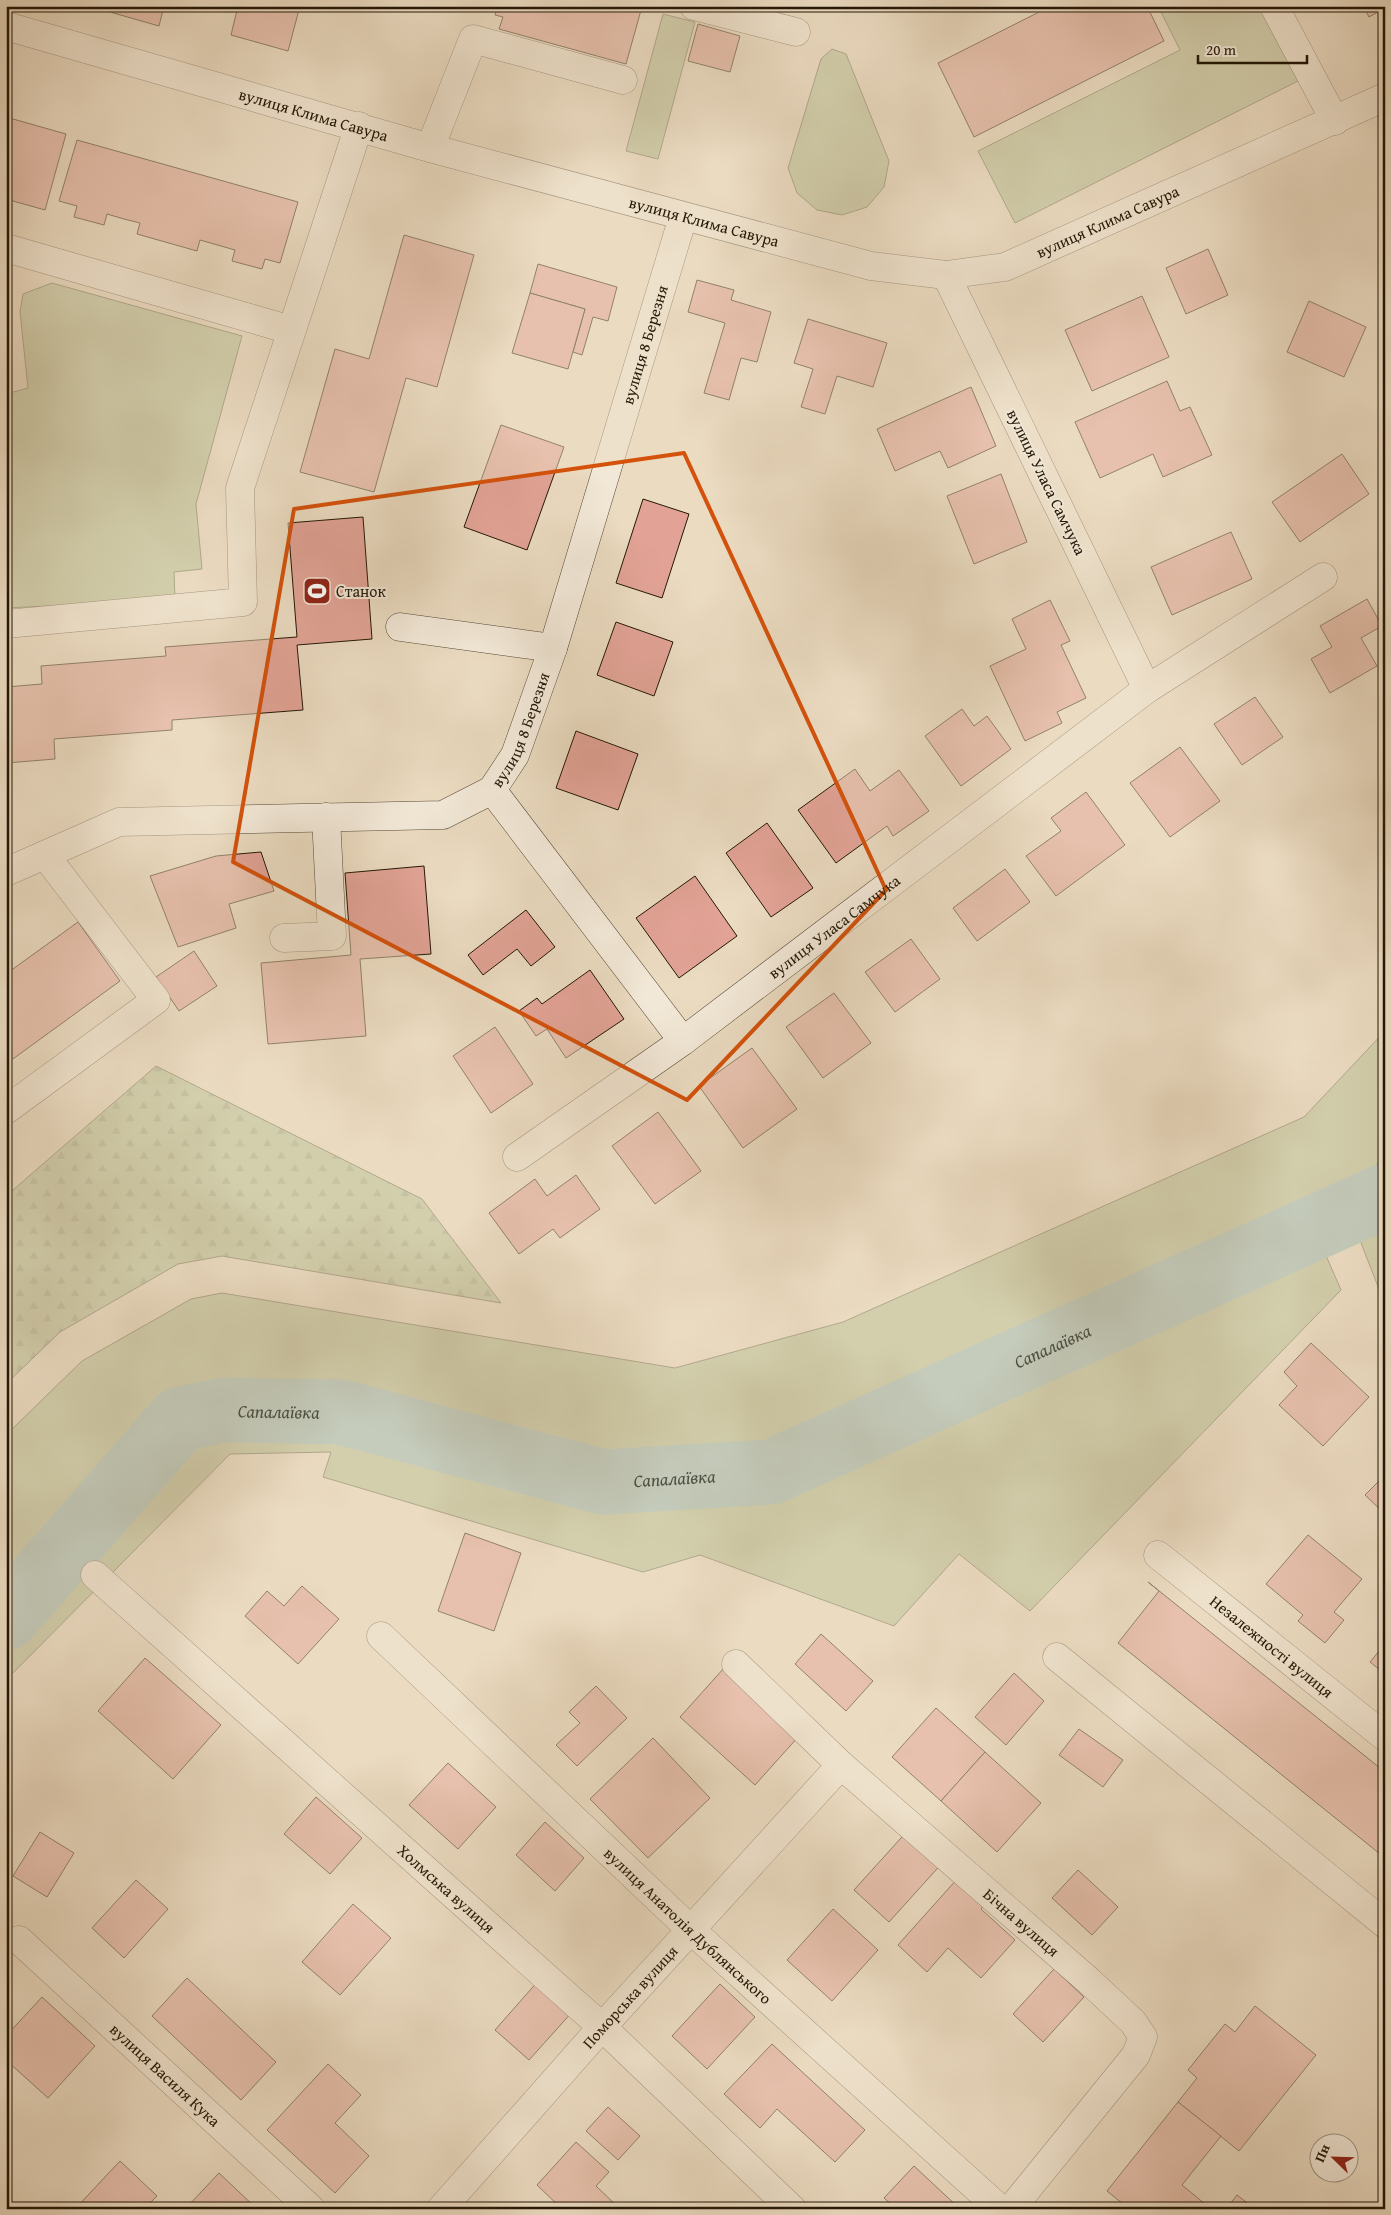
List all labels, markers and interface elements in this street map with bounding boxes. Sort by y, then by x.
scale bar [1198,32,1307,64]
text: 20 m [1206,39,1237,60]
street label: вулиця Клима Савура [236,82,391,147]
street label: вулиця Клима Савура [1032,179,1183,264]
street label: вулиця Клима Савура [626,190,782,253]
street label: вулиця 8 Березня [615,282,674,407]
street label: вулиця Уласа Самчука [1001,405,1093,559]
sports icon: Станок [302,576,332,606]
place label: Станок [336,579,386,603]
street label: вулиця 8 Березня [485,669,555,792]
street label: вулиця Уласа Самчука [763,868,905,984]
water label: Сапалаївка [1009,1316,1096,1375]
water label: Сапалаївка [238,1397,321,1425]
water label: Сапалаївка [633,1462,717,1494]
street label: Незалежності вулиця [1205,1589,1339,1703]
street label: Холмська вулиця [392,1838,501,1939]
street label: вулиця Анатолія Дублянського [599,1841,777,2010]
street label: Бічна вулиця [978,1882,1065,1962]
street label: Поморська вулиця [576,1940,683,2054]
street label: вулиця Василя Кука [105,2018,226,2132]
north arrow [1308,2132,1358,2182]
text: Пн [1309,2140,1335,2165]

